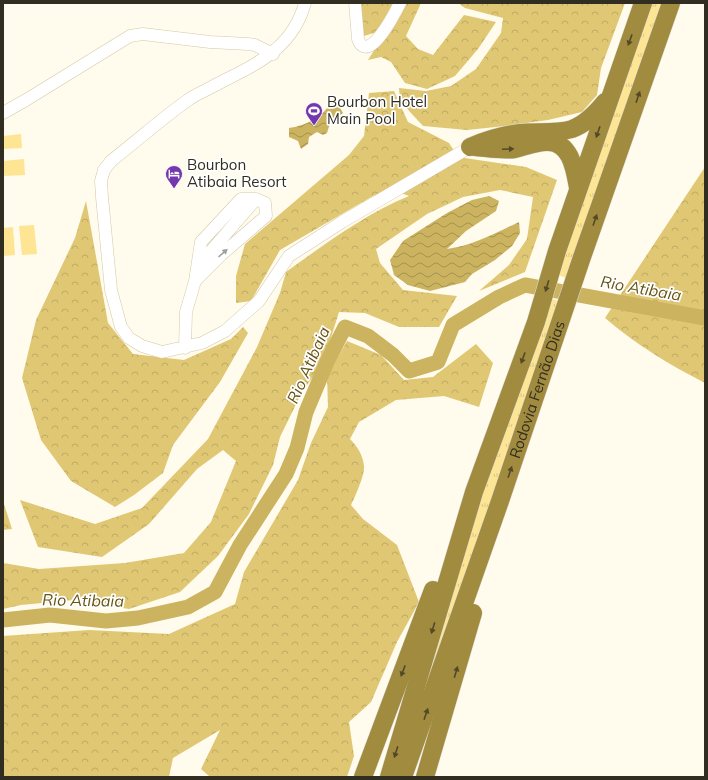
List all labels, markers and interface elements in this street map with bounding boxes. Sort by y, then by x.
one-way arrow [627,34,633,46]
one-way arrow [635,91,641,103]
place label: Bourbon Hotel Main Pool [327,92,427,128]
sports icon: Bourbon Hotel Main Pool [304,101,324,126]
one-way arrow [595,126,601,138]
one-way arrow [502,146,515,152]
place label: Bourbon Atibaia Resort [187,155,287,191]
hotel icon: Bourbon Atibaia Resort [164,164,184,189]
one-way arrow [592,213,598,225]
one-way arrow [218,249,228,258]
water label: Rio Atibaia [599,271,683,305]
one-way arrow [544,281,550,293]
street label: Rodovia Fernão Dias [505,318,569,461]
water label: Rio Atibaia [282,323,334,406]
one-way arrow [519,353,525,365]
one-way arrow [507,466,513,478]
water label: Rio Atibaia [42,589,124,611]
one-way arrow [430,622,436,634]
one-way arrow [400,665,406,677]
one-way arrow [453,666,459,678]
one-way arrow [423,707,429,719]
one-way arrow [393,747,399,759]

